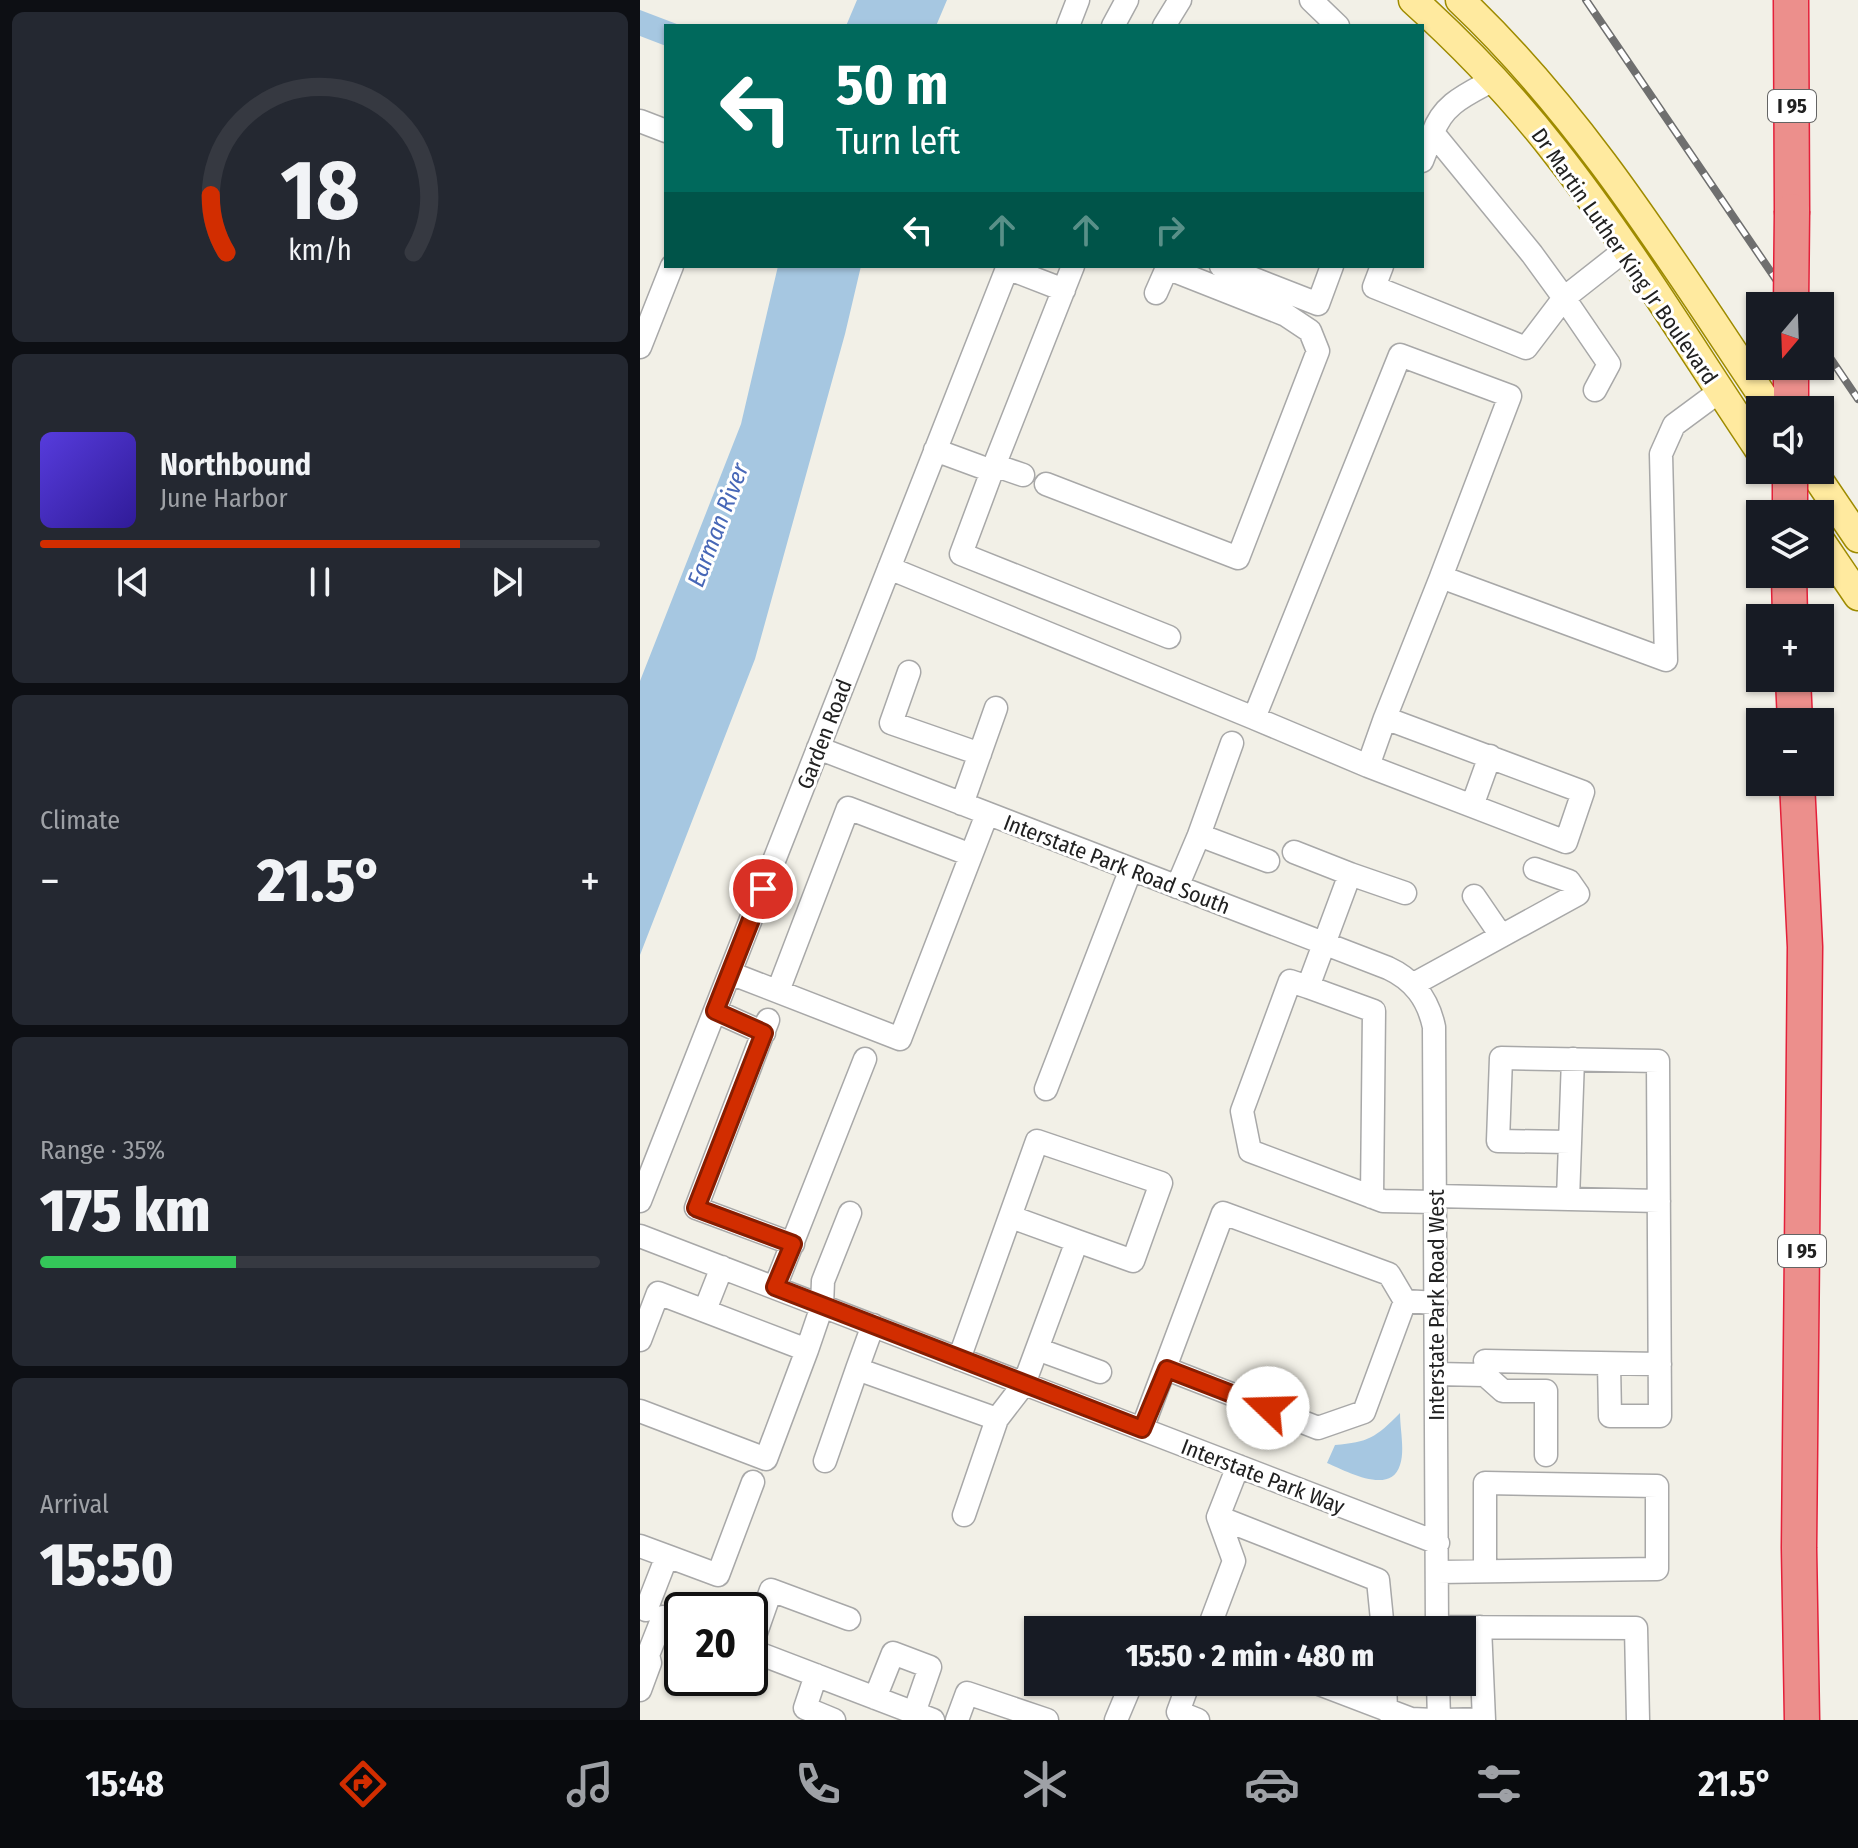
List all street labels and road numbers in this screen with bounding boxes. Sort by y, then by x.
road number: I 95 [1768,90,1816,122]
street label: Dr Martin Luther King Jr Boulevard [1526,123,1724,390]
street label: Garden Road [791,675,858,793]
street label: Interstate Park Road South [1000,809,1234,920]
street label: Interstate Park Road West [1423,1189,1450,1421]
road number: I 95 [1778,1235,1826,1267]
street label: Interstate Park Way [1177,1433,1349,1520]

